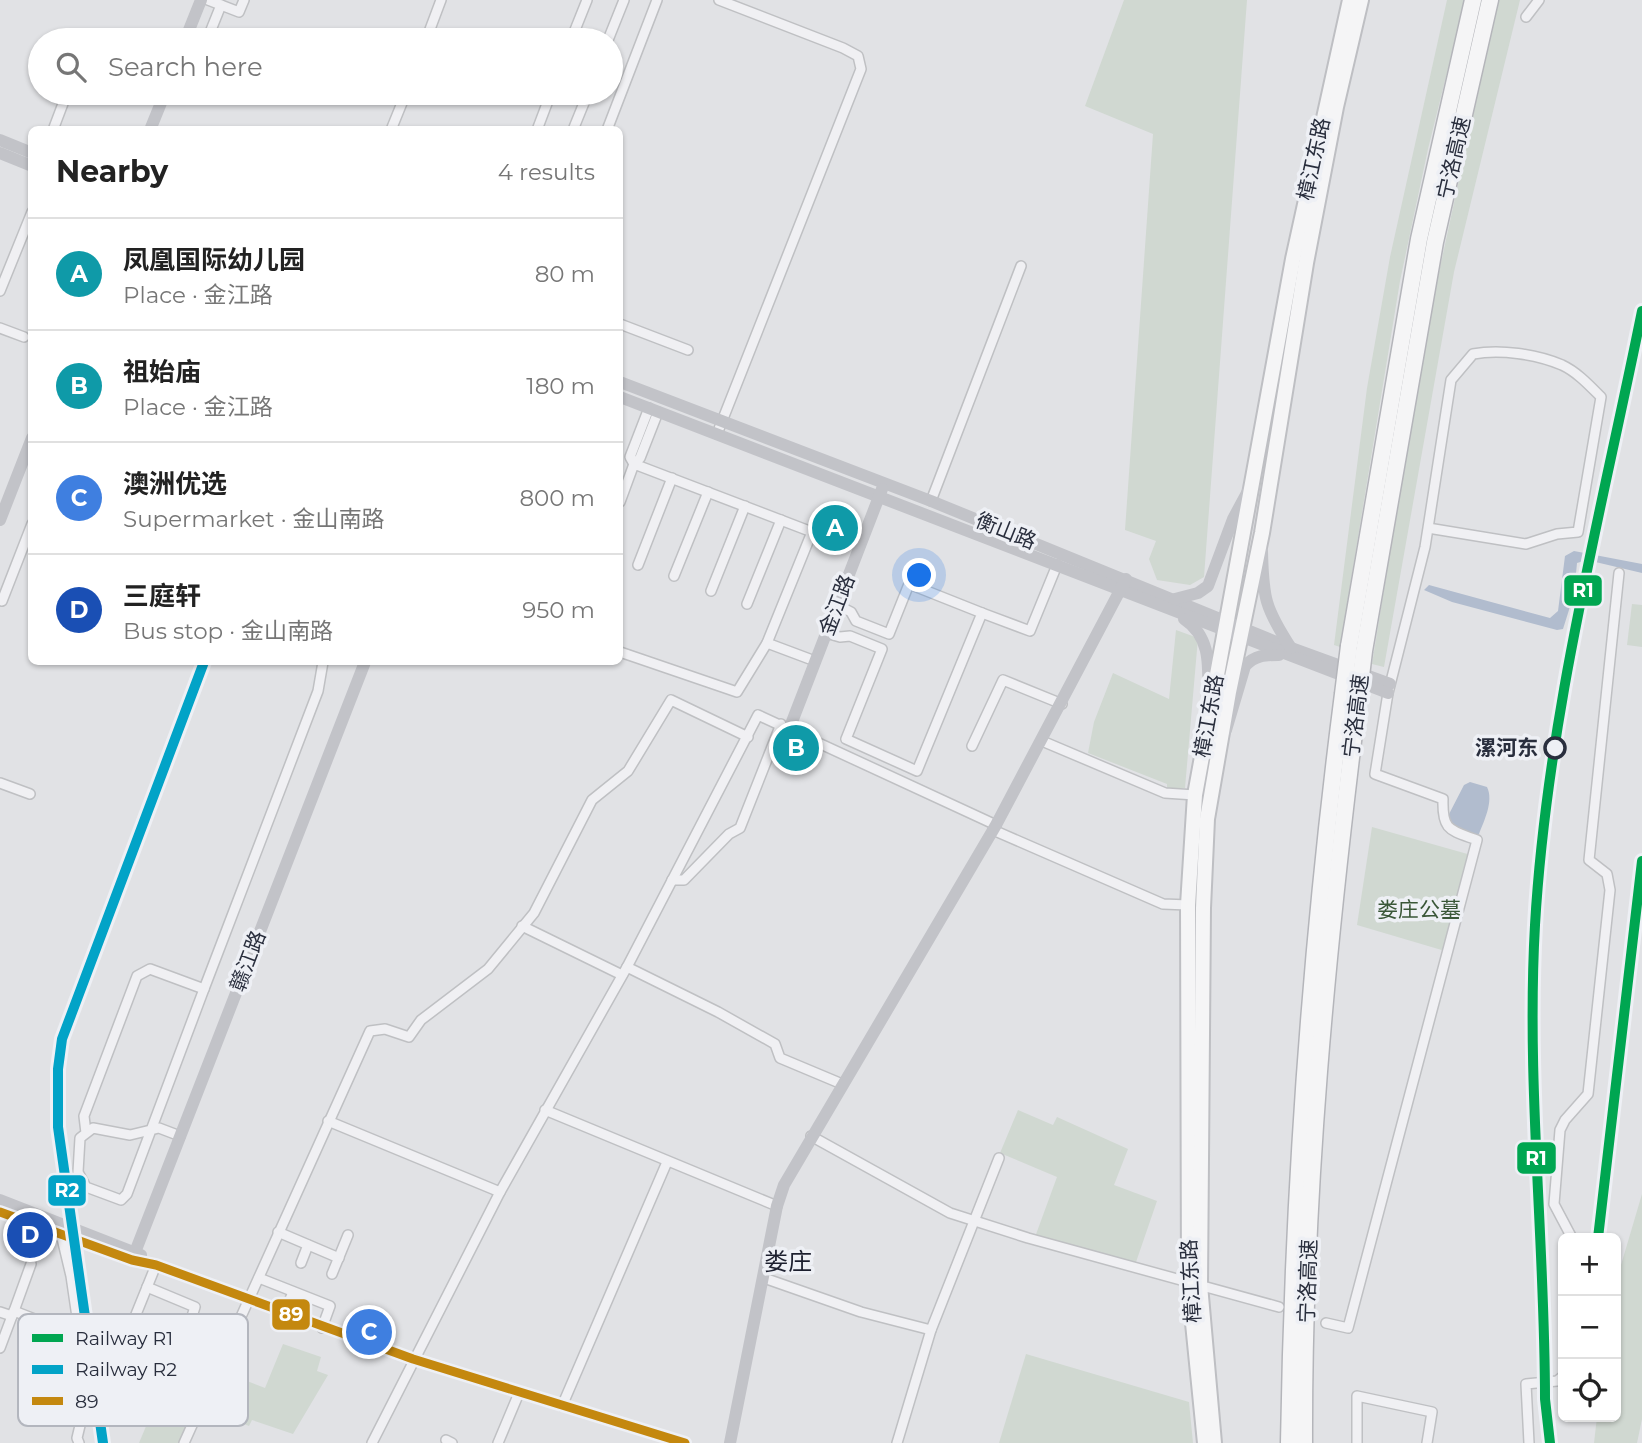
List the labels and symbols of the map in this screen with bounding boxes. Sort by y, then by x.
street label: 宁洛高速 [1432,114,1475,202]
street label: 樟江东路 [1293,115,1334,203]
pin: A [812,502,858,554]
street label: 衡山路 [972,507,1040,554]
your location [902,558,936,592]
street label: 金江路 [814,571,859,639]
line badge: R1 [1563,574,1603,607]
text: R1 [1572,579,1594,602]
street label: 樟江东路 [1189,672,1228,759]
street label: 宁洛高速 [1338,673,1373,759]
pin: B [773,722,819,774]
place label: 漯河东 [1475,735,1538,760]
marker: 漯河东 [1544,737,1566,759]
park label: 娄庄公墓 [1377,897,1461,922]
street label: 赣江路 [225,927,270,995]
line badge: R1 [1516,1141,1557,1175]
text: R1 [1525,1147,1547,1170]
line badge: R2 [47,1174,87,1207]
text: R2 [54,1179,80,1202]
pin: D [7,1209,53,1261]
street label: 樟江东路 [1176,1238,1205,1324]
street label: 宁洛高速 [1294,1239,1321,1323]
district label: 娄庄 [764,1247,812,1276]
line badge: 89 [271,1298,311,1331]
text: 89 [279,1303,303,1326]
pin: C [346,1306,392,1358]
legend [18,1314,248,1426]
text: Railway R1 [75,1327,173,1350]
text: Railway R2 [75,1358,177,1381]
text: 89 [75,1390,99,1413]

